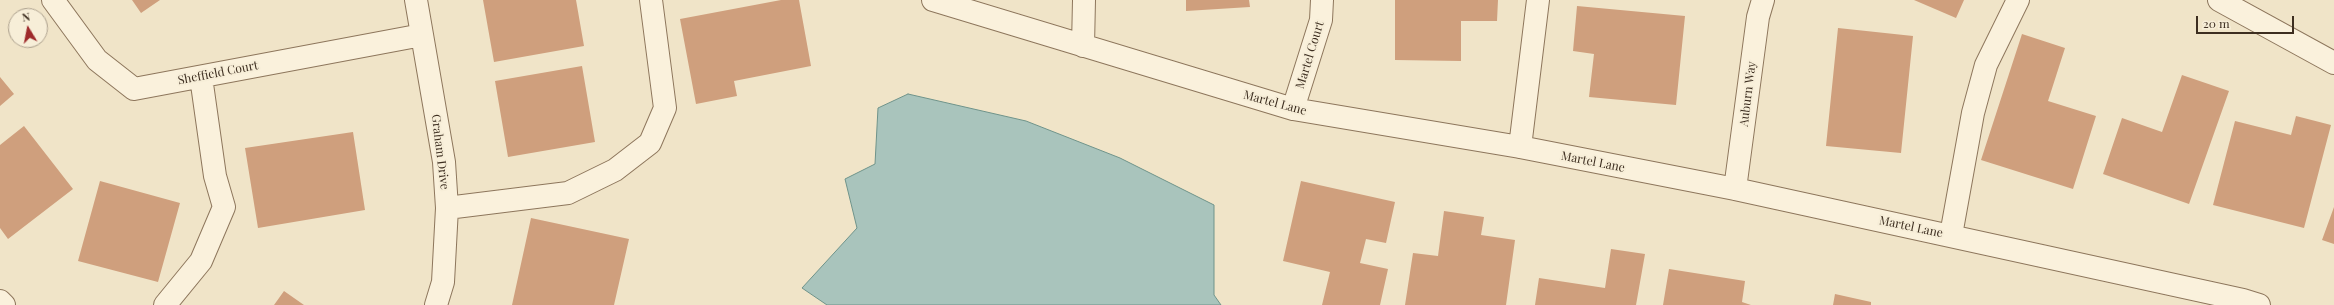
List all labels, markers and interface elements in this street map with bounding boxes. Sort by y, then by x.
north arrow [8,8,48,48]
scale bar [2198,8,2296,34]
text: N [21,9,31,25]
text: 20 m [2203,15,2230,31]
street label: Martel Court [1293,20,1327,90]
street label: Sheffield Court [177,58,259,88]
street label: Auburn Way [1737,61,1759,127]
street label: Martel Lane [1242,88,1308,118]
street label: Graham Drive [428,114,452,190]
street label: Martel Lane [1560,149,1626,175]
street label: Martel Lane [1878,213,1944,241]

